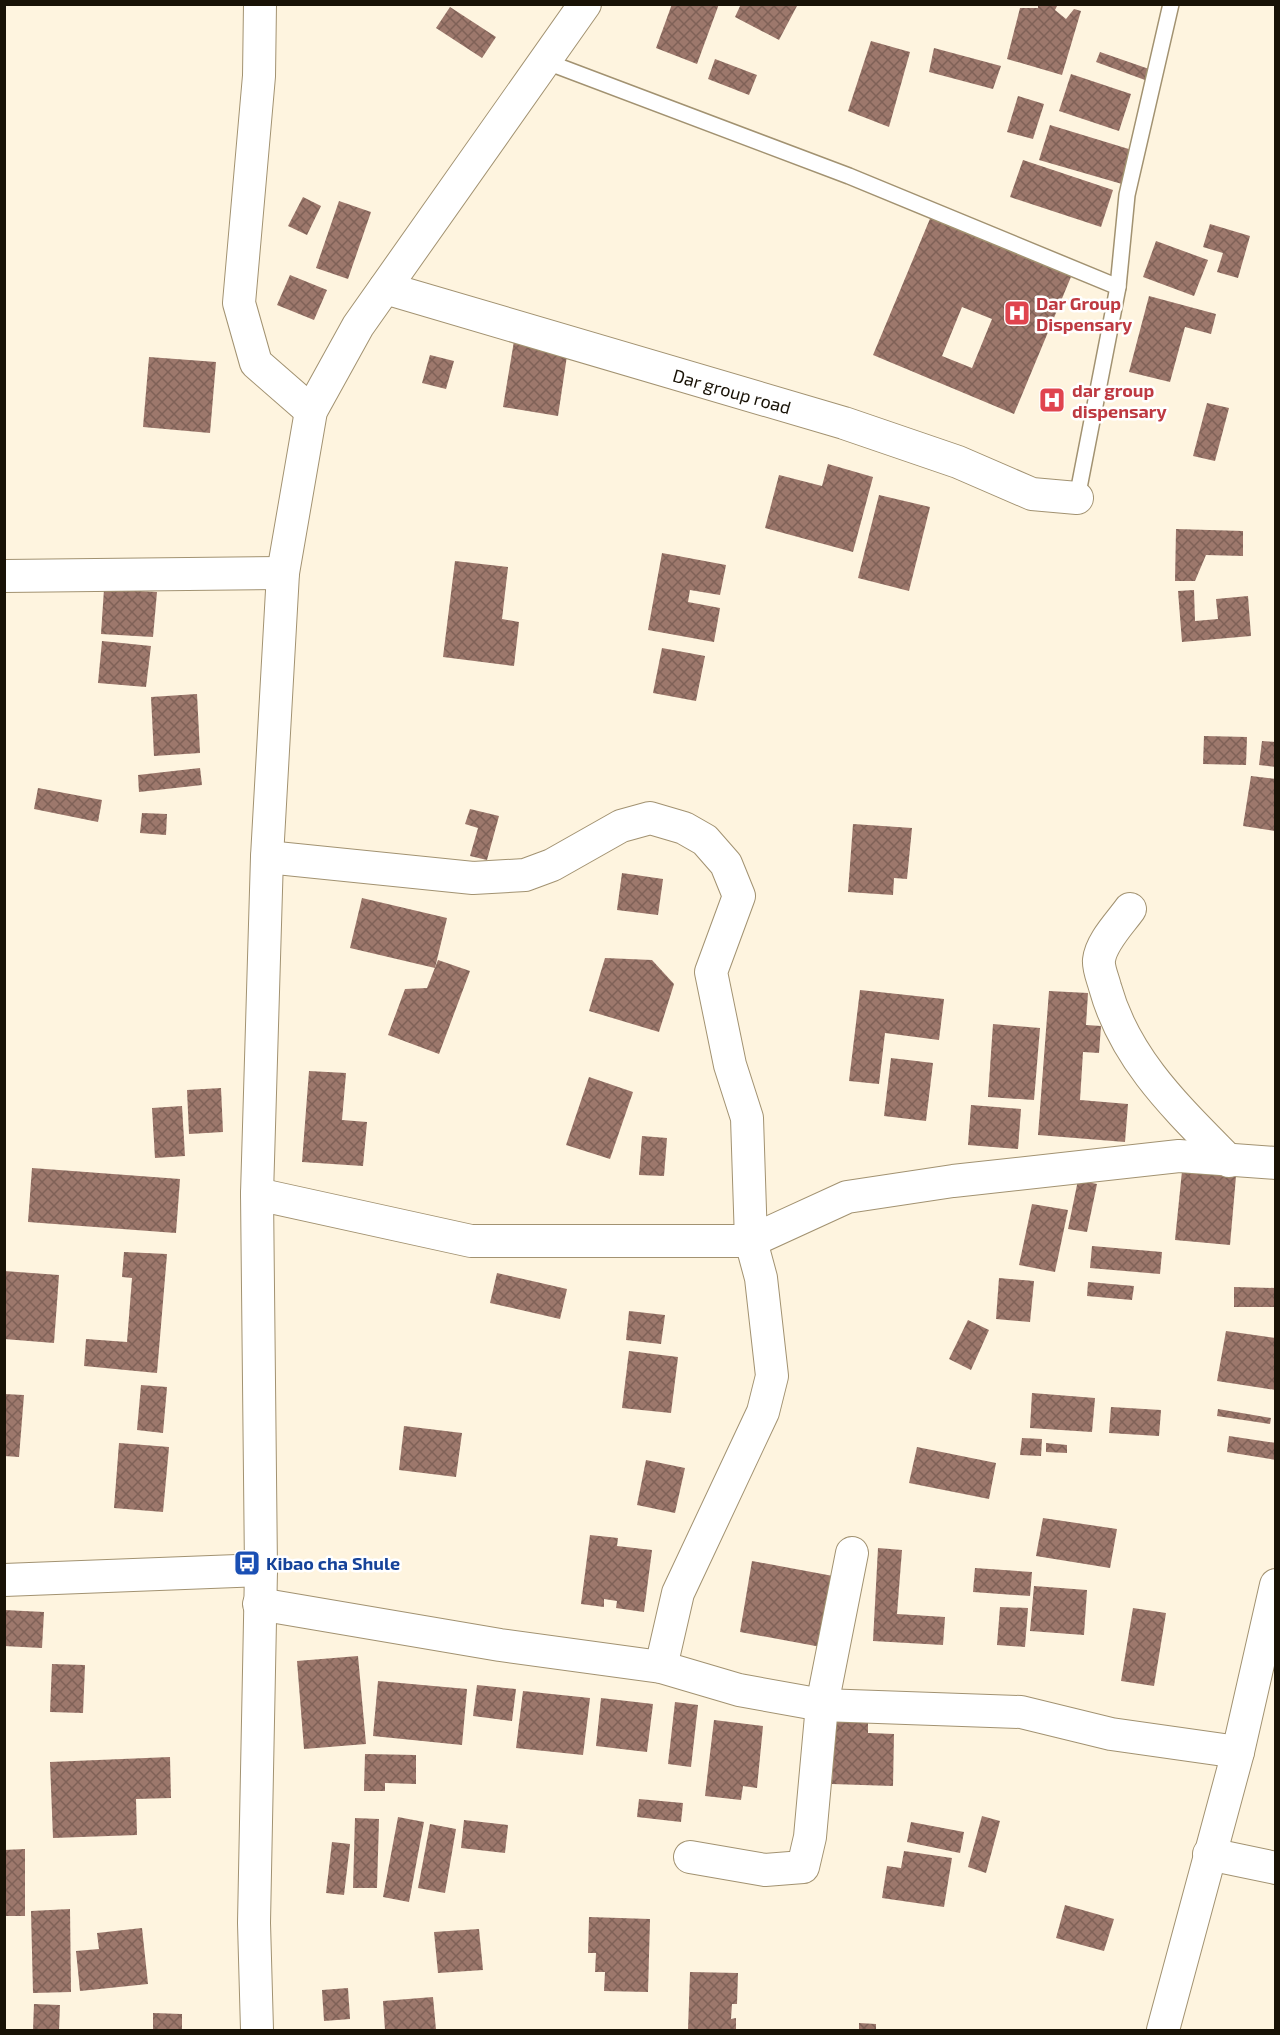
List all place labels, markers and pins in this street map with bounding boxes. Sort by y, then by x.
place label: Dar Group Dispensary [1036,292,1133,335]
hospital icon: Dar Group Dispensary [1002,298,1032,328]
place label: dar group dispensary [1072,379,1168,422]
hospital icon: dar group dispensary [1037,385,1067,415]
bus stop icon: Kibao cha Shule [232,1548,262,1578]
place label: Kibao cha Shule [266,1552,400,1574]

